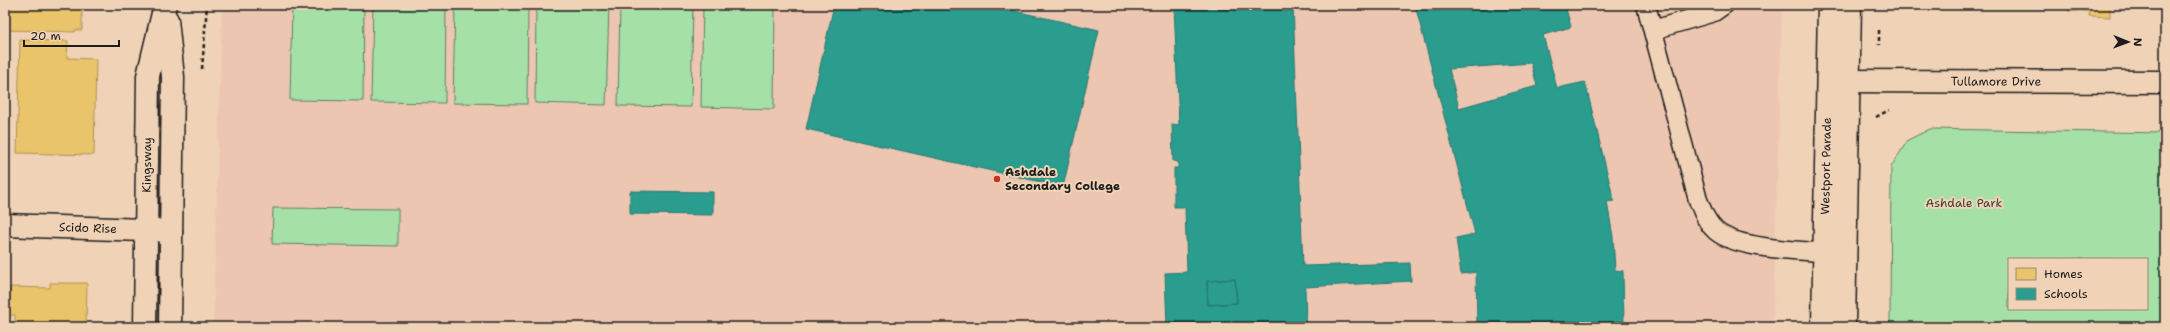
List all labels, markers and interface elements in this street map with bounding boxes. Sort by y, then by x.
scale bar [24,22,119,48]
north arrow [2108,22,2148,62]
text: 20 m [30,28,61,44]
text: N [2130,38,2145,47]
street label: Tullamore Drive [1951,73,2041,90]
street label: Westport Parade [1817,117,1835,215]
street label: Kingsway [139,137,155,193]
place label: Ashdale Secondary College [1005,164,1120,194]
marker: Ashdale Secondary College [992,174,1002,184]
park label: Ashdale Park [1926,195,2003,211]
street label: Scido Rise [59,219,118,237]
legend [2008,258,2148,310]
text: Homes [2044,266,2083,282]
text: Schools [2044,286,2088,302]

